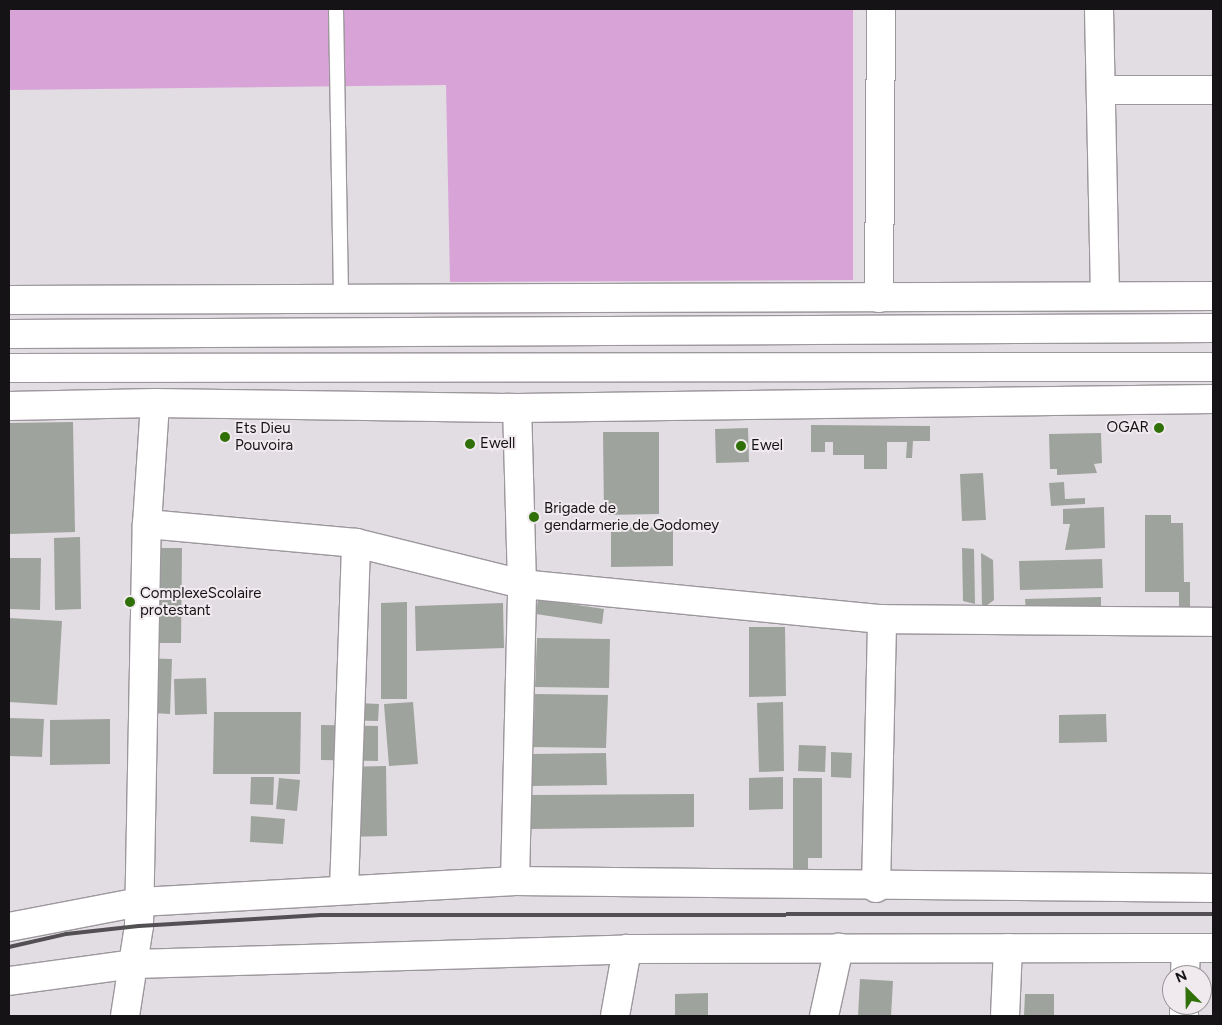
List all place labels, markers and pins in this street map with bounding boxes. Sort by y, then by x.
place label: Ets Dieu Pouvoira [235,419,293,454]
place label: OGAR [1107,419,1149,437]
marker: OGAR [1153,422,1165,434]
marker: Ets Dieu Pouvoira [219,431,231,443]
place label: Ewell [480,435,515,453]
place label: Ewel [751,437,783,455]
marker: Ewell [464,438,476,450]
marker: Ewel [735,440,747,452]
place label: Brigade de gendarmerie de Godomey [544,499,719,534]
marker: Brigade de gendarmerie de Godomey [528,511,540,523]
place label: ComplexeScolaire protestant [140,584,262,619]
marker: ComplexeScolaire protestant [124,596,136,608]

